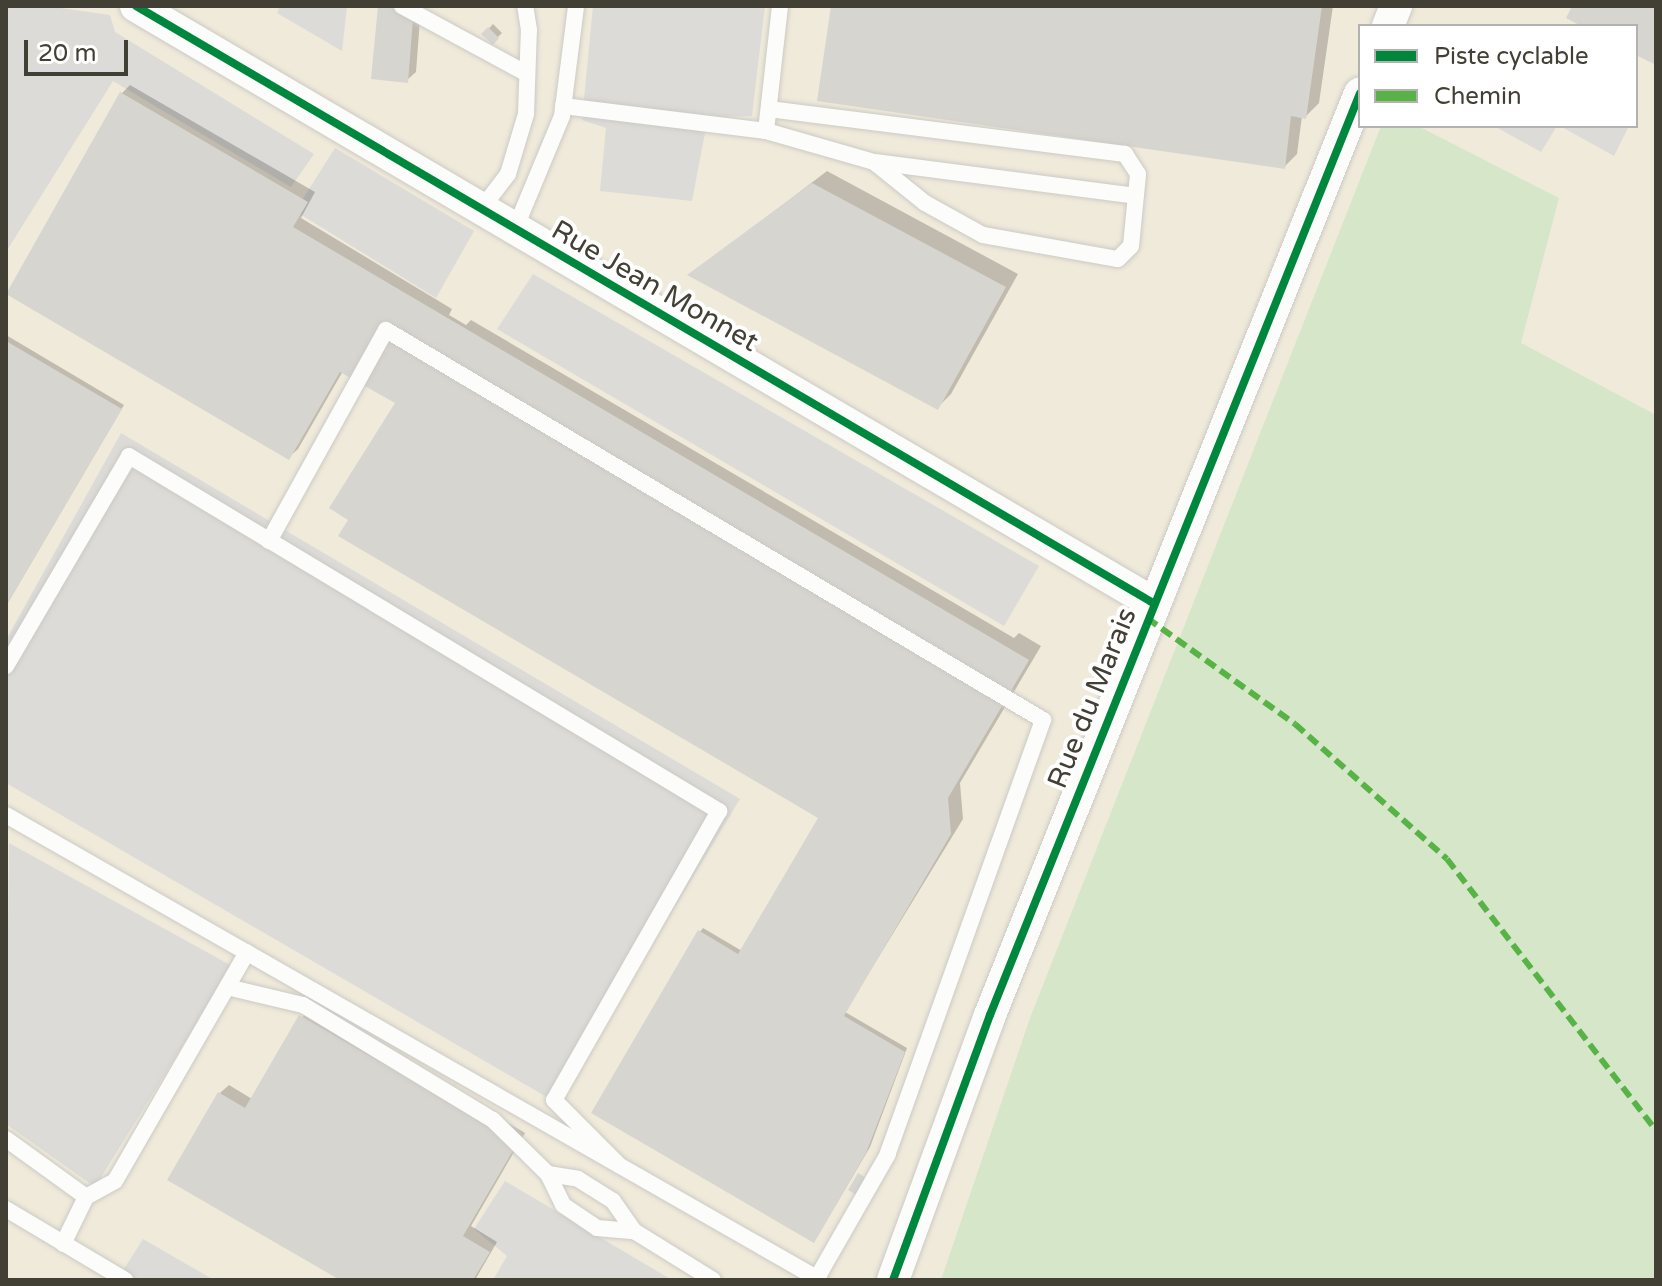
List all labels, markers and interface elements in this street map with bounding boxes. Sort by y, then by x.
scale bar [28,24,132,74]
legend [1358,24,1638,128]
text: 20 m [38,39,96,68]
text: Piste cyclable [1434,42,1589,71]
text: Chemin [1434,82,1522,111]
street label: Rue Jean Monnet [546,213,764,359]
street label: Rue du Marais [1041,603,1143,793]

